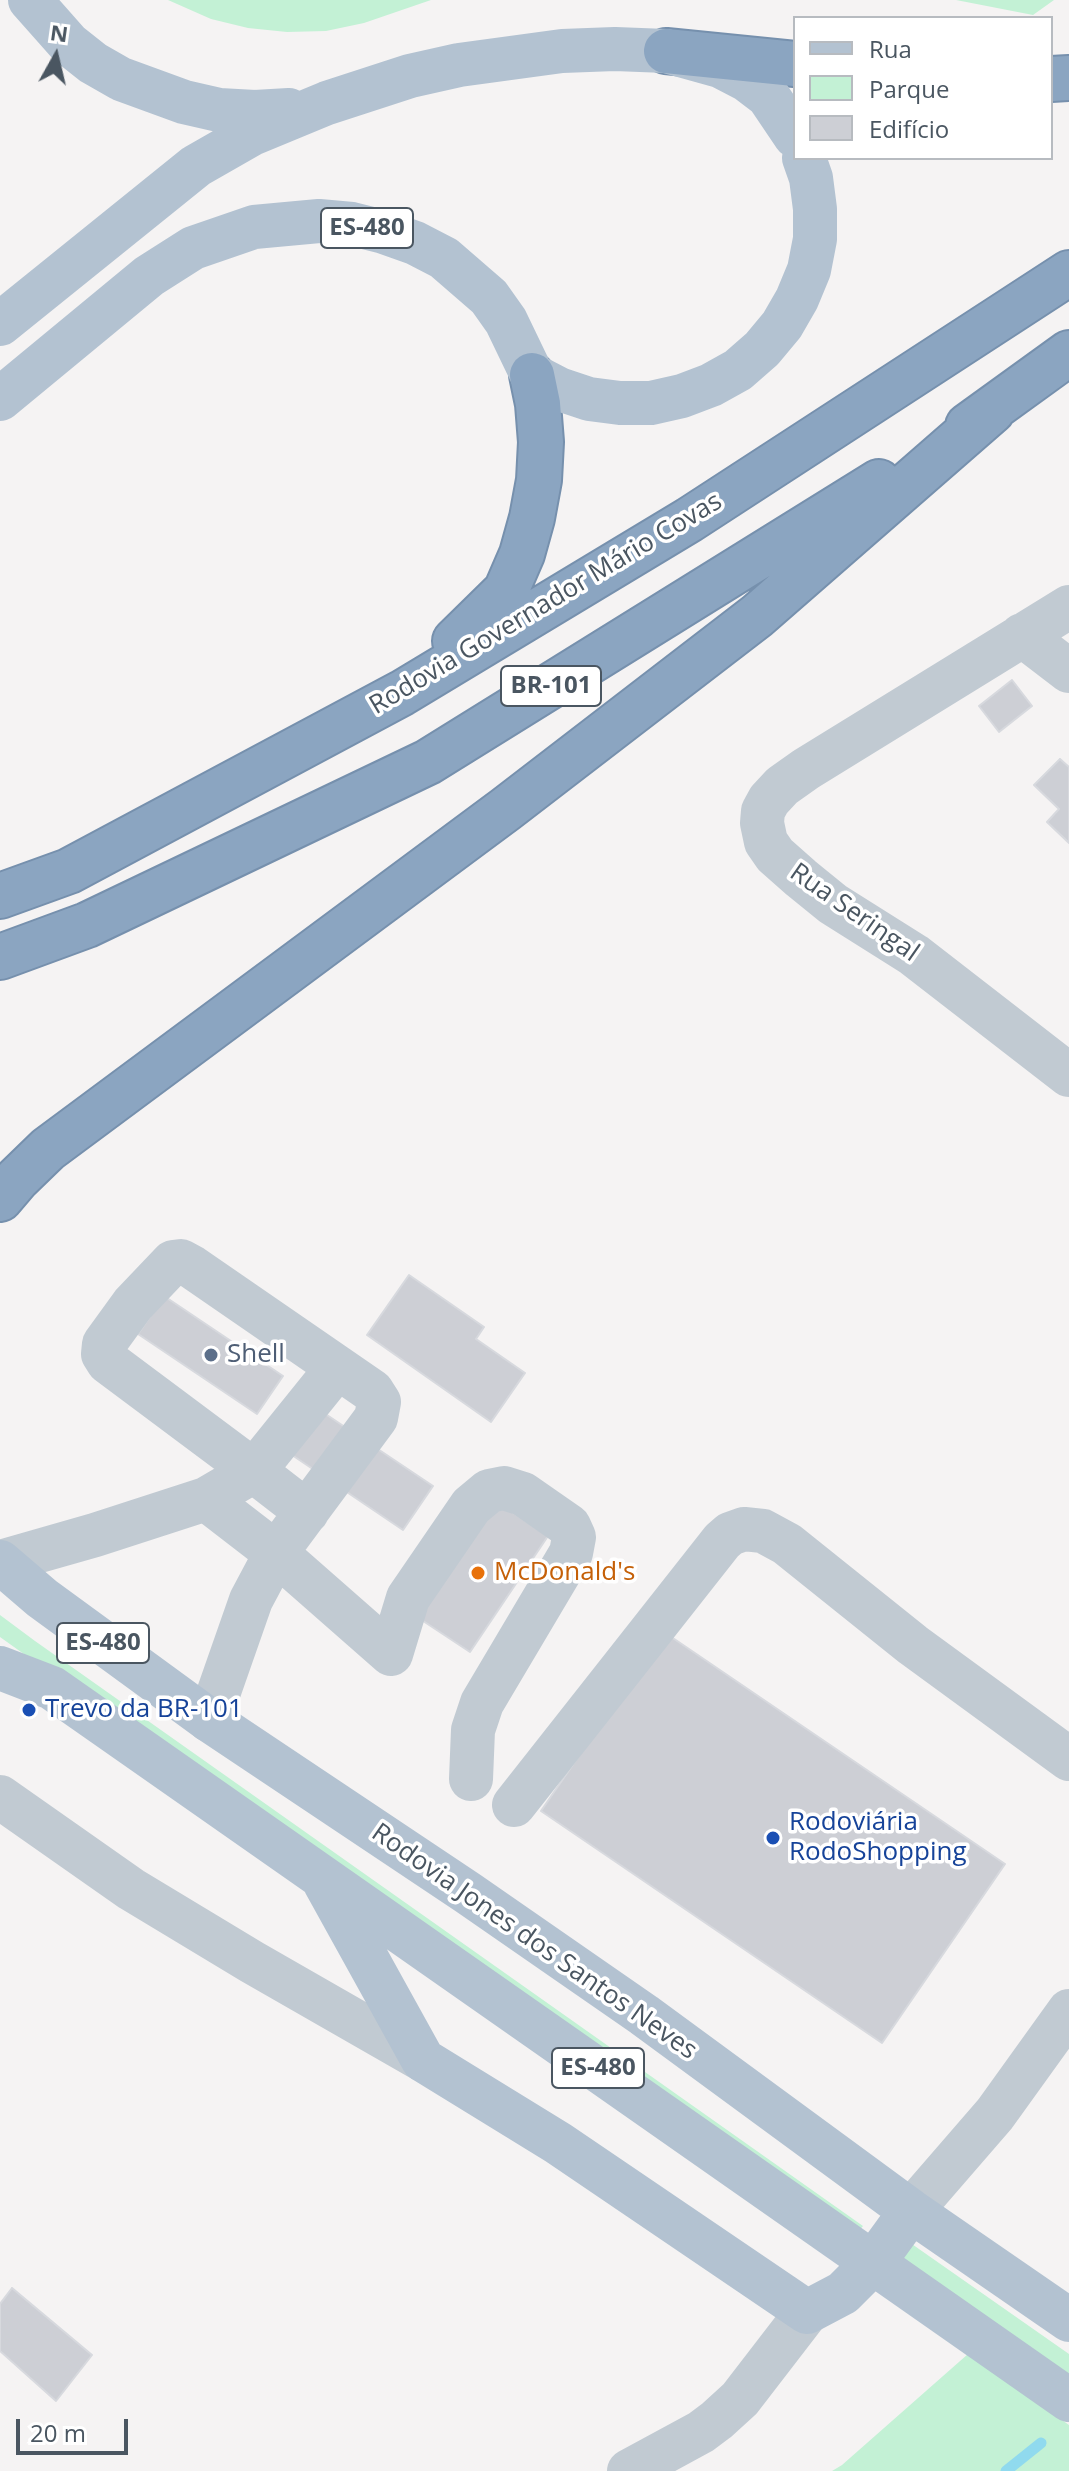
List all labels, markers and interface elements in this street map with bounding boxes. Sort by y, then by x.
north arrow [16,16,96,96]
text: N [48,16,70,48]
legend [793,16,1053,160]
text: Rua [869,32,912,65]
text: Parque [869,72,949,105]
text: Edifício [869,112,949,145]
road number: ES-480 [321,208,413,248]
street label: Rodovia Governador Mário Covas [364,486,728,722]
road number: BR-101 [501,666,601,706]
street label: Rua Seringal [783,857,925,969]
place label: Shell [227,1339,285,1371]
marker: Shell [202,1346,220,1364]
place label: McDonald's [494,1557,635,1589]
marker: McDonald's [469,1564,487,1582]
road number: ES-480 [57,1623,149,1663]
place label: Trevo da BR-101 [45,1694,243,1726]
marker: Trevo da BR-101 [20,1701,38,1719]
place label: Rodoviária RodoShopping [789,1807,967,1868]
street label: Rodovia Jones dos Santos Neves [365,1817,703,2067]
marker: Rodoviária RodoShopping [764,1829,782,1847]
road number: ES-480 [552,2048,644,2088]
scale bar [20,2403,132,2453]
text: 20 m [30,2416,86,2449]

